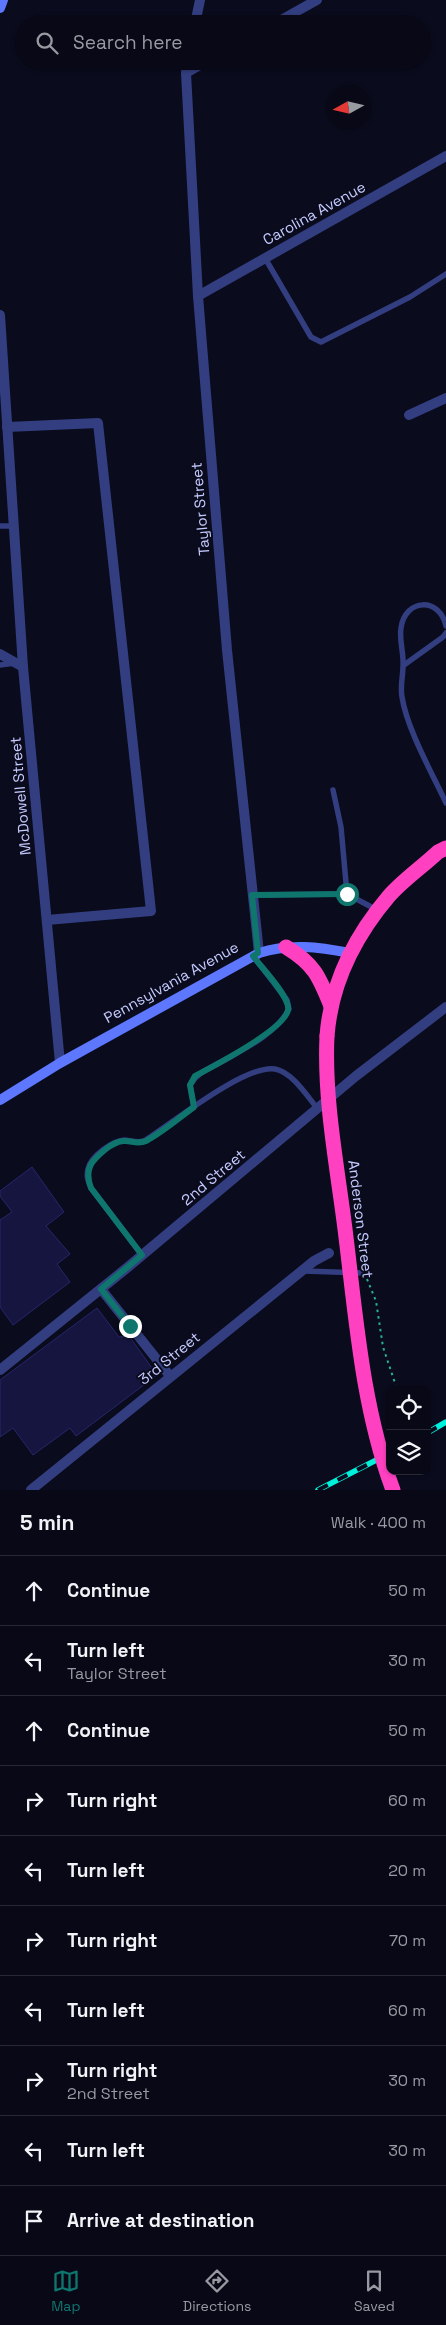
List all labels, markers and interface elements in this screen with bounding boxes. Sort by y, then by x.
search box [15,15,431,70]
icon: search [33,29,61,57]
text: Search here [73,30,183,55]
north arrow [326,85,371,130]
street label: Carolina Avenue [259,177,369,249]
street label: Taylor Street [186,462,214,556]
street label: McDowell Street [5,736,35,856]
route start [336,883,359,906]
street label: Pennsylvania Avenue [100,937,242,1027]
street label: 2nd Street [177,1145,249,1209]
street label: Anderson Street [344,1159,378,1279]
route end [119,1315,142,1338]
street label: 3rd Street [134,1327,204,1389]
map controls [386,1385,431,1475]
button: locate [386,1385,431,1430]
button: layers [386,1430,431,1475]
text: 5 min [20,1509,74,1536]
text: Walk · 400 m [331,1512,426,1533]
icon: ahead [20,1577,48,1605]
text: Continue [67,1578,150,1603]
text: 50 m [388,1580,426,1601]
text: Turn left [67,1638,145,1663]
icon: left [20,1647,48,1675]
text: 30 m [388,1650,426,1671]
text: Taylor Street [67,1663,167,1684]
icon: ahead [20,1717,48,1745]
text: Continue [67,1718,150,1743]
text: 50 m [388,1720,426,1741]
icon: right [20,1787,48,1815]
text: Turn right [67,1788,157,1813]
text: 60 m [388,1790,426,1811]
icon: left [20,1857,48,1885]
text: Turn left [67,1858,145,1883]
text: 20 m [388,1860,426,1881]
icon: right [20,1927,48,1955]
text: Turn right [67,1928,157,1953]
text: 70 m [389,1930,426,1951]
icon: left [20,1997,48,2025]
text: Turn left [67,1998,145,2023]
text: 60 m [388,2000,426,2021]
text: Turn right [67,2058,157,2083]
icon: right [20,2067,48,2095]
text: 30 m [388,2070,426,2091]
text: 2nd Street [67,2083,150,2104]
icon: left [20,2137,48,2165]
text: Turn left [67,2138,145,2163]
text: 30 m [388,2140,426,2161]
icon: arrive [20,2207,48,2235]
text: Arrive at destination [67,2208,255,2233]
tab: Map [51,2267,80,2315]
tab: Directions [183,2267,251,2315]
tab: Saved [354,2267,395,2315]

